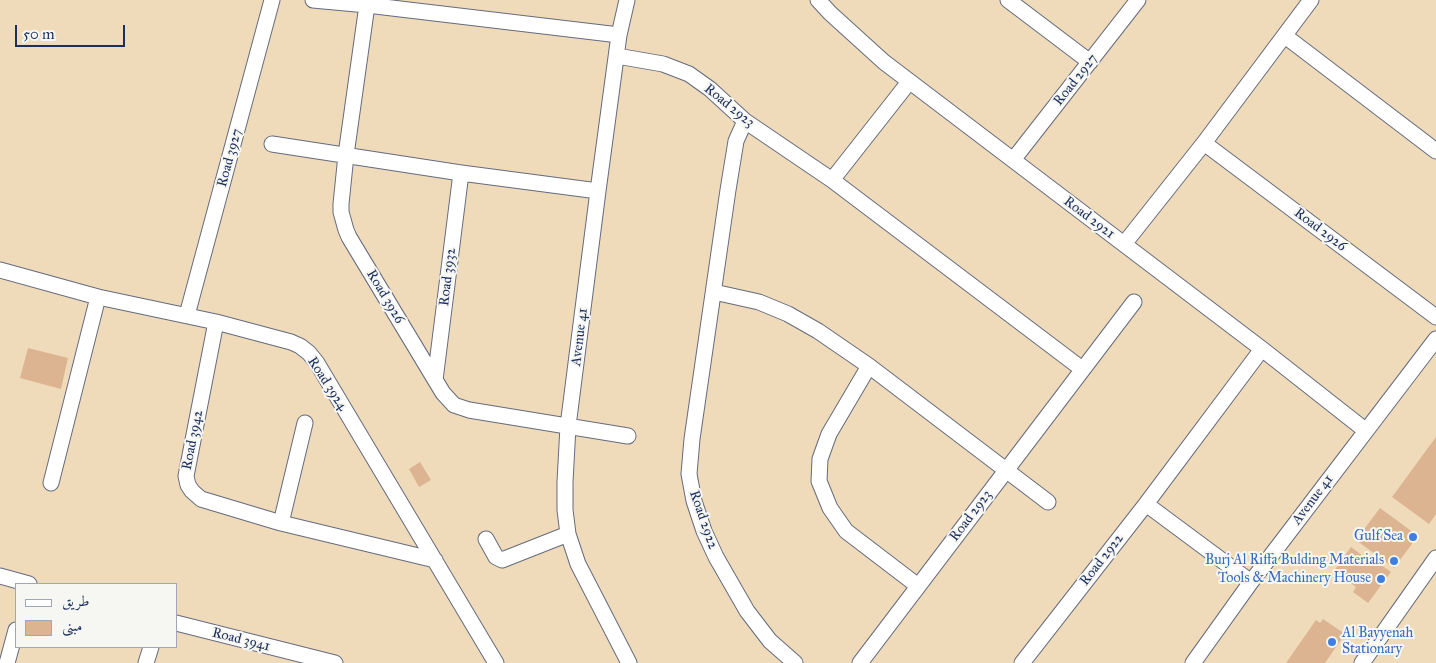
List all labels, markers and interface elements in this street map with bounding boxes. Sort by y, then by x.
scale bar [18,15,128,47]
text: 50 m [23,25,55,43]
street label: Road 2927 [1051,51,1101,109]
street label: Road 2923 [700,81,758,131]
street label: Road 3927 [214,127,246,189]
street label: Road 2921 [1060,193,1118,243]
street label: Road 2926 [1290,205,1350,255]
street label: Road 3932 [436,247,460,307]
street label: Road 3926 [362,267,408,327]
street label: Avenue 41 [568,307,592,367]
street label: Road 3924 [303,354,351,414]
street label: Road 3942 [179,409,207,471]
street label: Avenue 41 [1289,472,1337,528]
street label: Road 2923 [946,487,996,545]
street label: Road 2922 [685,488,721,552]
place label: Gulf Sea [1354,529,1403,545]
street label: Road 2922 [1077,531,1127,589]
marker: Gulf Sea [1407,531,1419,543]
place label: Burj Al Riffa Bulding Materials [1205,553,1384,569]
marker: Burj Al Riffa Bulding Materials [1388,555,1400,567]
place label: Tools & Machinery House [1218,571,1371,587]
marker: Tools & Machinery House [1375,573,1387,585]
legend [15,583,178,648]
text: طريق [62,592,89,610]
text: مبنى [62,617,82,635]
street label: Road 3941 [210,625,272,655]
place label: Al Bayyenah Stationary [1342,626,1413,658]
marker: Al Bayyenah Stationary [1326,636,1338,648]

